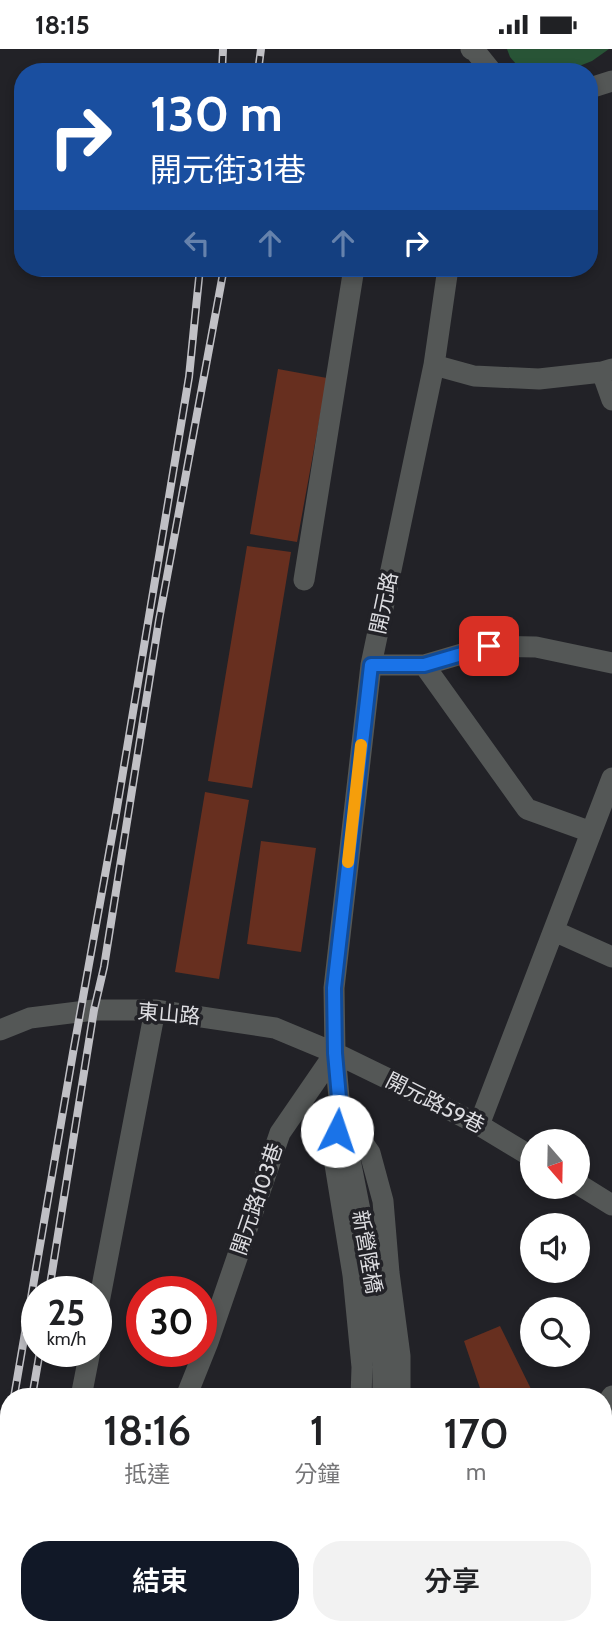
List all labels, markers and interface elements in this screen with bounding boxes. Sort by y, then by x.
text: 18:15 [35,9,90,41]
text: 130 m [150,84,283,143]
icon: right [35,91,126,182]
text: 開元街31巷 [150,150,306,189]
icon: left [178,224,216,262]
icon: ahead [251,224,289,262]
icon: ahead [324,224,362,262]
icon: right [397,224,435,262]
street label: 開元路 [365,569,402,636]
pin [459,616,519,676]
icon: arrive [470,627,508,665]
street label: 東山路 [137,998,202,1029]
street label: 開元路59巷 [382,1067,489,1138]
position arrow [300,1094,374,1168]
north arrow [520,1129,590,1199]
map controls [520,1129,590,1367]
street label: 開元路103巷 [226,1140,287,1258]
street label: 新營陸橋 [348,1208,387,1295]
button: sound [520,1213,590,1283]
speed limit sign: 30 [126,1276,217,1367]
text: 25 [48,1291,85,1334]
button: search [520,1297,590,1367]
text: km/h [47,1328,86,1350]
text: 18:16 [103,1404,191,1456]
text: 1 [310,1404,325,1456]
text: 170 [443,1407,509,1459]
text: m [466,1458,486,1486]
text: 抵達 [124,1460,170,1488]
text: 分鐘 [294,1460,340,1488]
button: 結束 [21,1541,299,1621]
button: 分享 [313,1541,591,1621]

